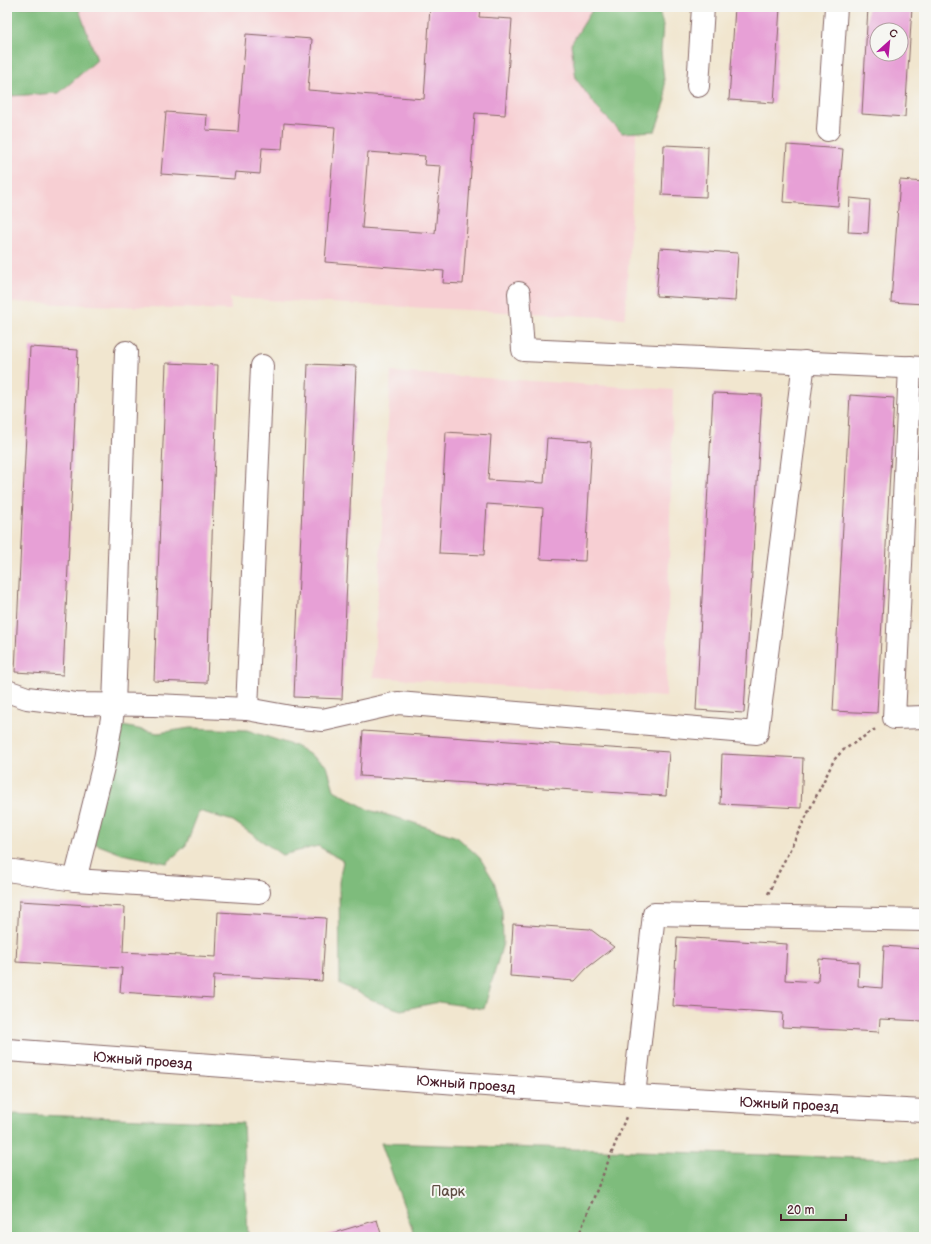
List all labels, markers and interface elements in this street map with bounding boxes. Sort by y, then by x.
north arrow [869,22,909,62]
text: С [887,26,900,41]
street label: Южный проезд [92,1048,193,1073]
street label: Южный проезд [415,1072,517,1096]
street label: Южный проезд [739,1093,840,1116]
park label: Парк [431,1183,466,1200]
scale bar [781,1196,846,1222]
text: 20 m [787,1203,814,1218]

